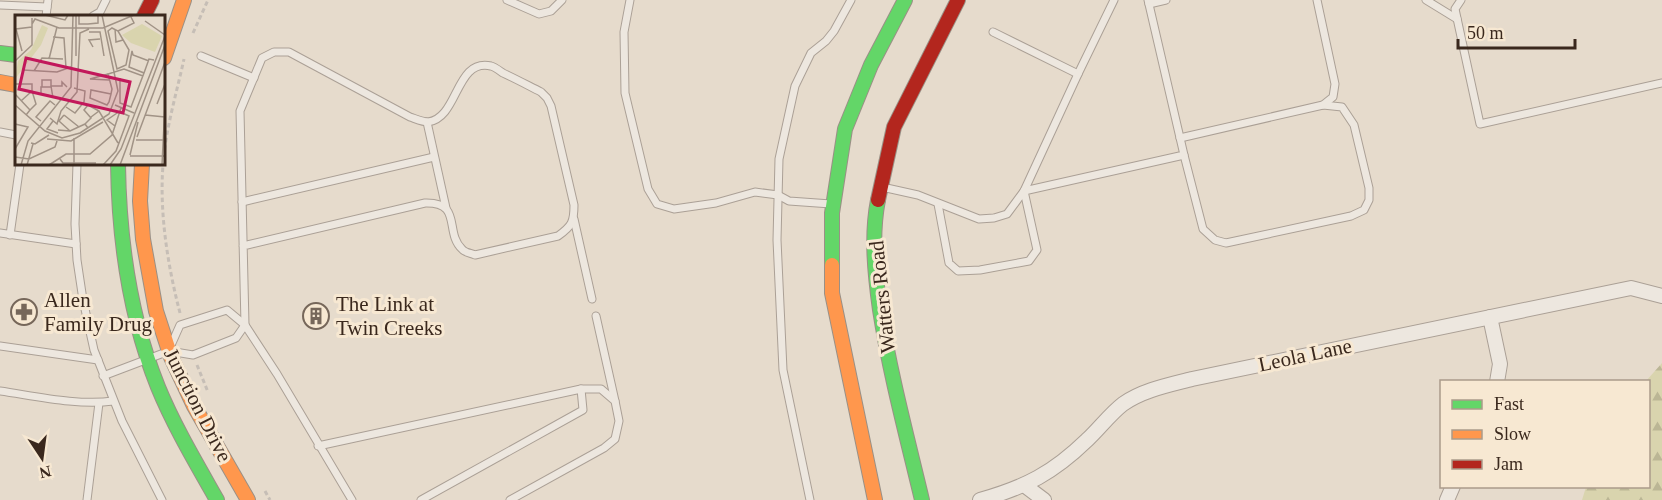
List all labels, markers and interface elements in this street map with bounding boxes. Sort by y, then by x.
scale bar [1458,12,1575,50]
inset map [15,15,165,165]
text: 50 m [1467,23,1504,43]
street label: Watters Road [864,239,900,355]
place label: Allen Family Drug [44,288,152,336]
place label: The Link at Twin Creeks [336,292,442,340]
pharmacy icon: Allen Family Drug [9,297,39,327]
building icon: The Link at Twin Creeks [301,301,331,331]
street label: Leola Lane [1256,333,1354,377]
street label: Junction Drive [159,344,237,466]
legend [1440,380,1650,488]
text: Fast [1494,394,1524,414]
text: Slow [1494,424,1531,444]
north arrow [12,428,72,488]
text: Jam [1494,454,1523,474]
text: N [37,463,53,482]

